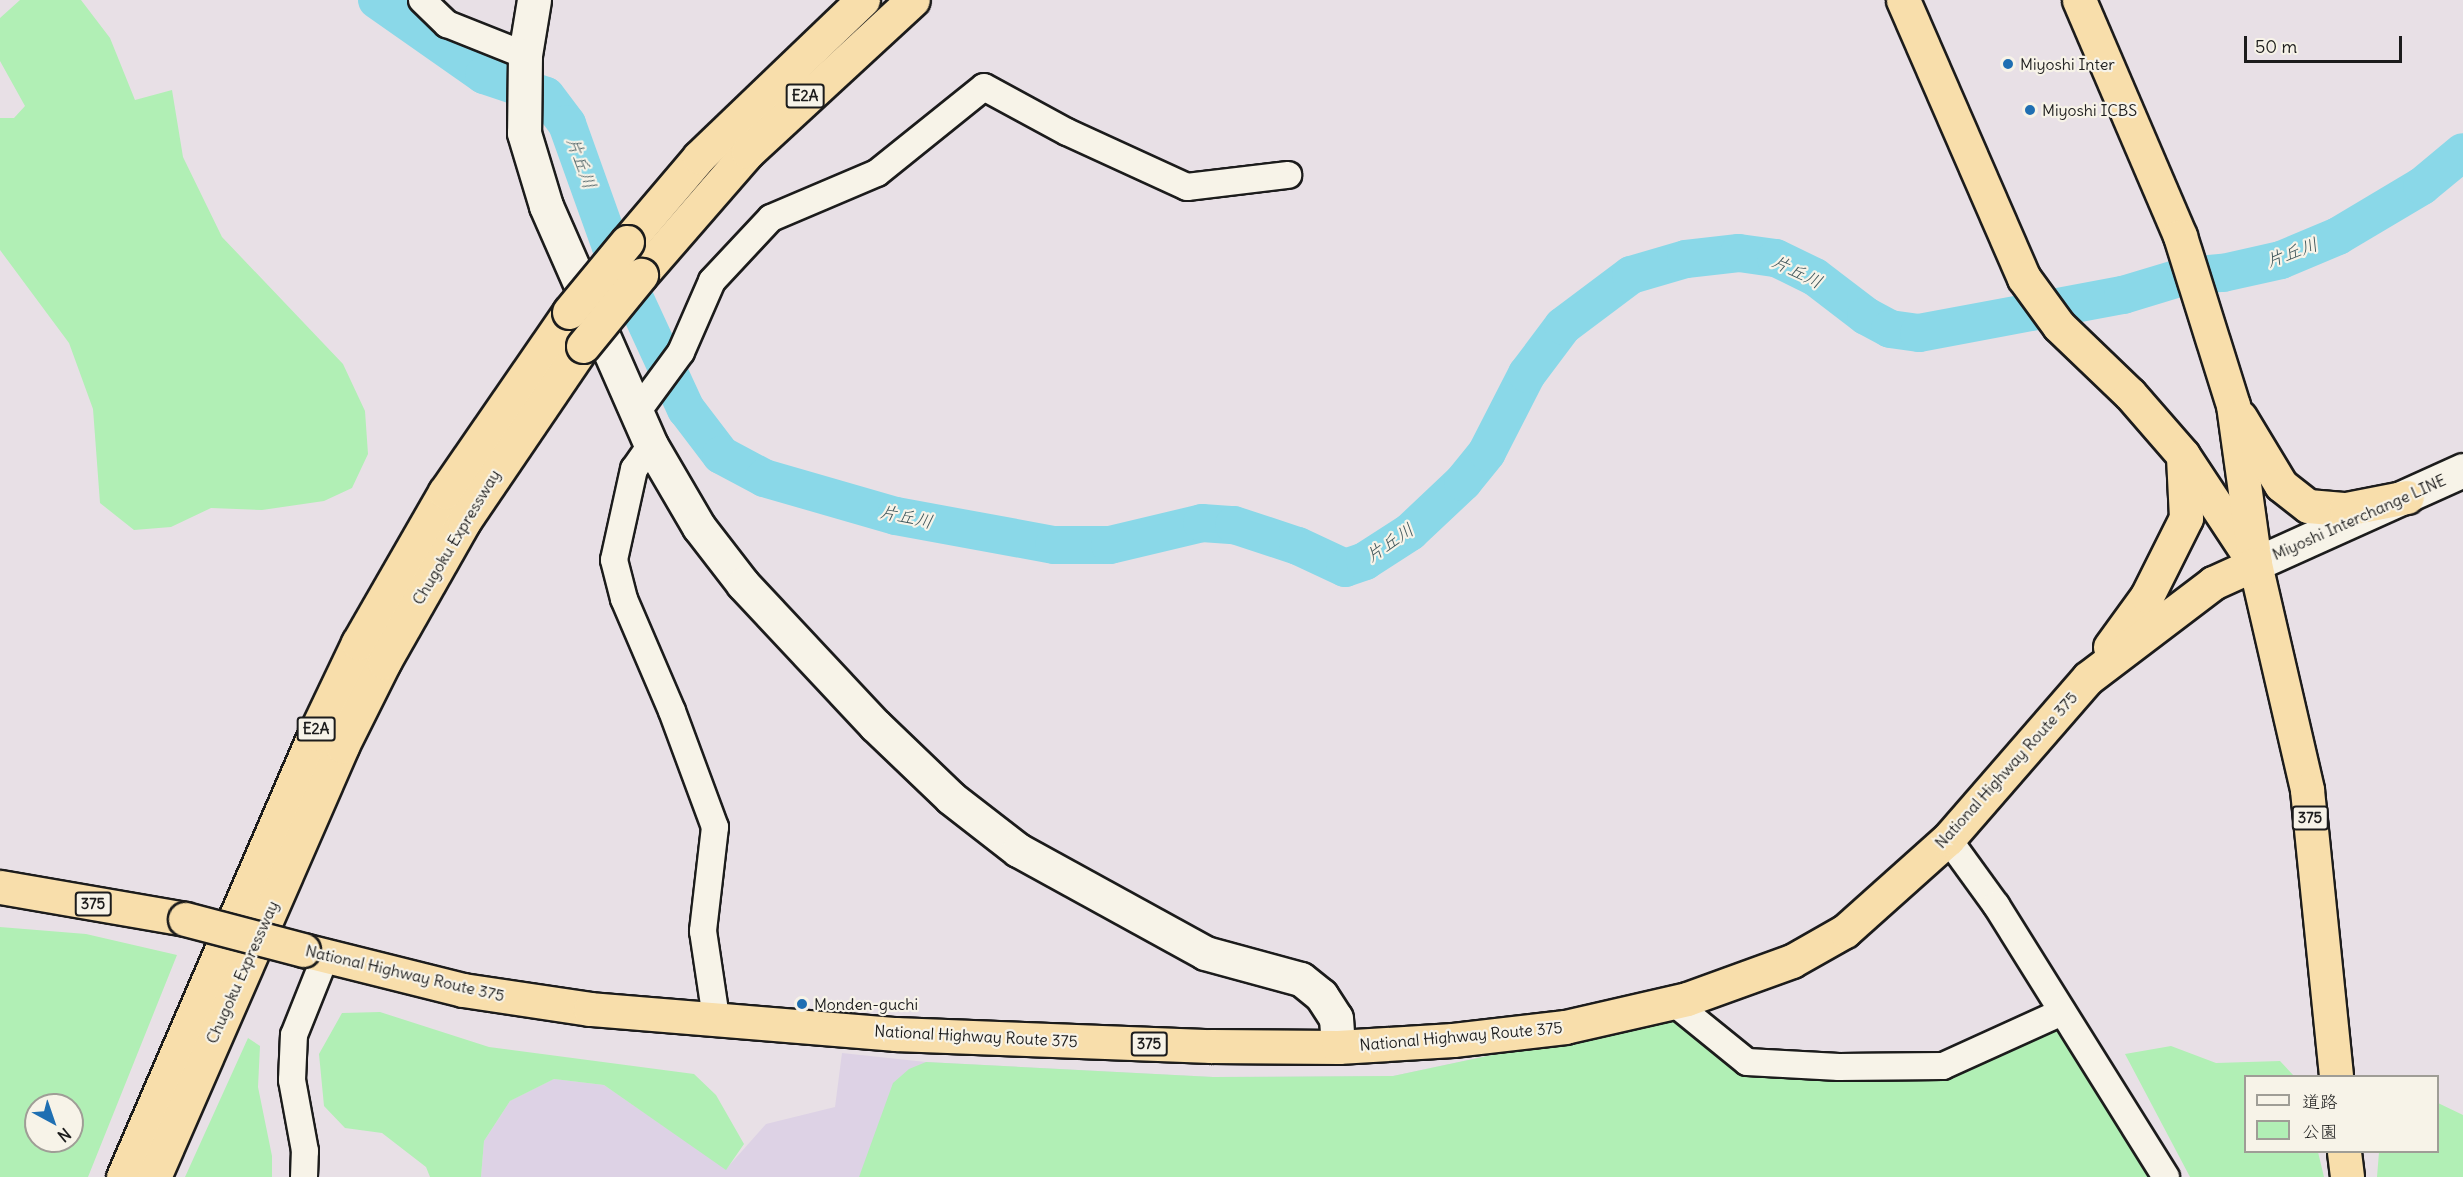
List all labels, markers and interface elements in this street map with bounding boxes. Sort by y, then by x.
scale bar [2247,24,2404,62]
text: 50 m [2255,35,2297,58]
place label: Miyoshi Inter [2020,54,2115,74]
marker: Miyoshi Inter [2001,57,2015,71]
road number: E2A [786,84,824,108]
place label: Miyoshi ICBS [2042,100,2137,120]
marker: Miyoshi ICBS [2023,103,2037,117]
water label: 片丘川 [562,134,600,192]
water label: 片丘川 [2263,234,2321,272]
water label: 片丘川 [1768,250,1826,294]
street label: Chugoku Expressway [408,466,504,608]
street label: Miyoshi Interchange LINE [2269,470,2449,564]
water label: 片丘川 [877,501,935,533]
water label: 片丘川 [1362,519,1418,567]
street label: National Highway Route 375 [1931,688,2081,852]
road number: E2A [296,717,336,741]
road number: 375 [2290,806,2330,830]
road number: 375 [74,892,112,916]
street label: Chugoku Expressway [202,898,282,1046]
street label: National Highway Route 375 [304,941,506,1005]
place label: Monden-guchi [814,994,918,1014]
marker: Monden-guchi [795,997,809,1011]
street label: National Highway Route 375 [1359,1018,1563,1054]
street label: National Highway Route 375 [874,1021,1078,1051]
road number: 375 [1130,1032,1168,1056]
legend [2244,1075,2439,1153]
text: 道路 [2302,1090,2338,1113]
north arrow [24,1093,84,1153]
text: 公園 [2302,1120,2338,1143]
text: N [54,1124,75,1146]

